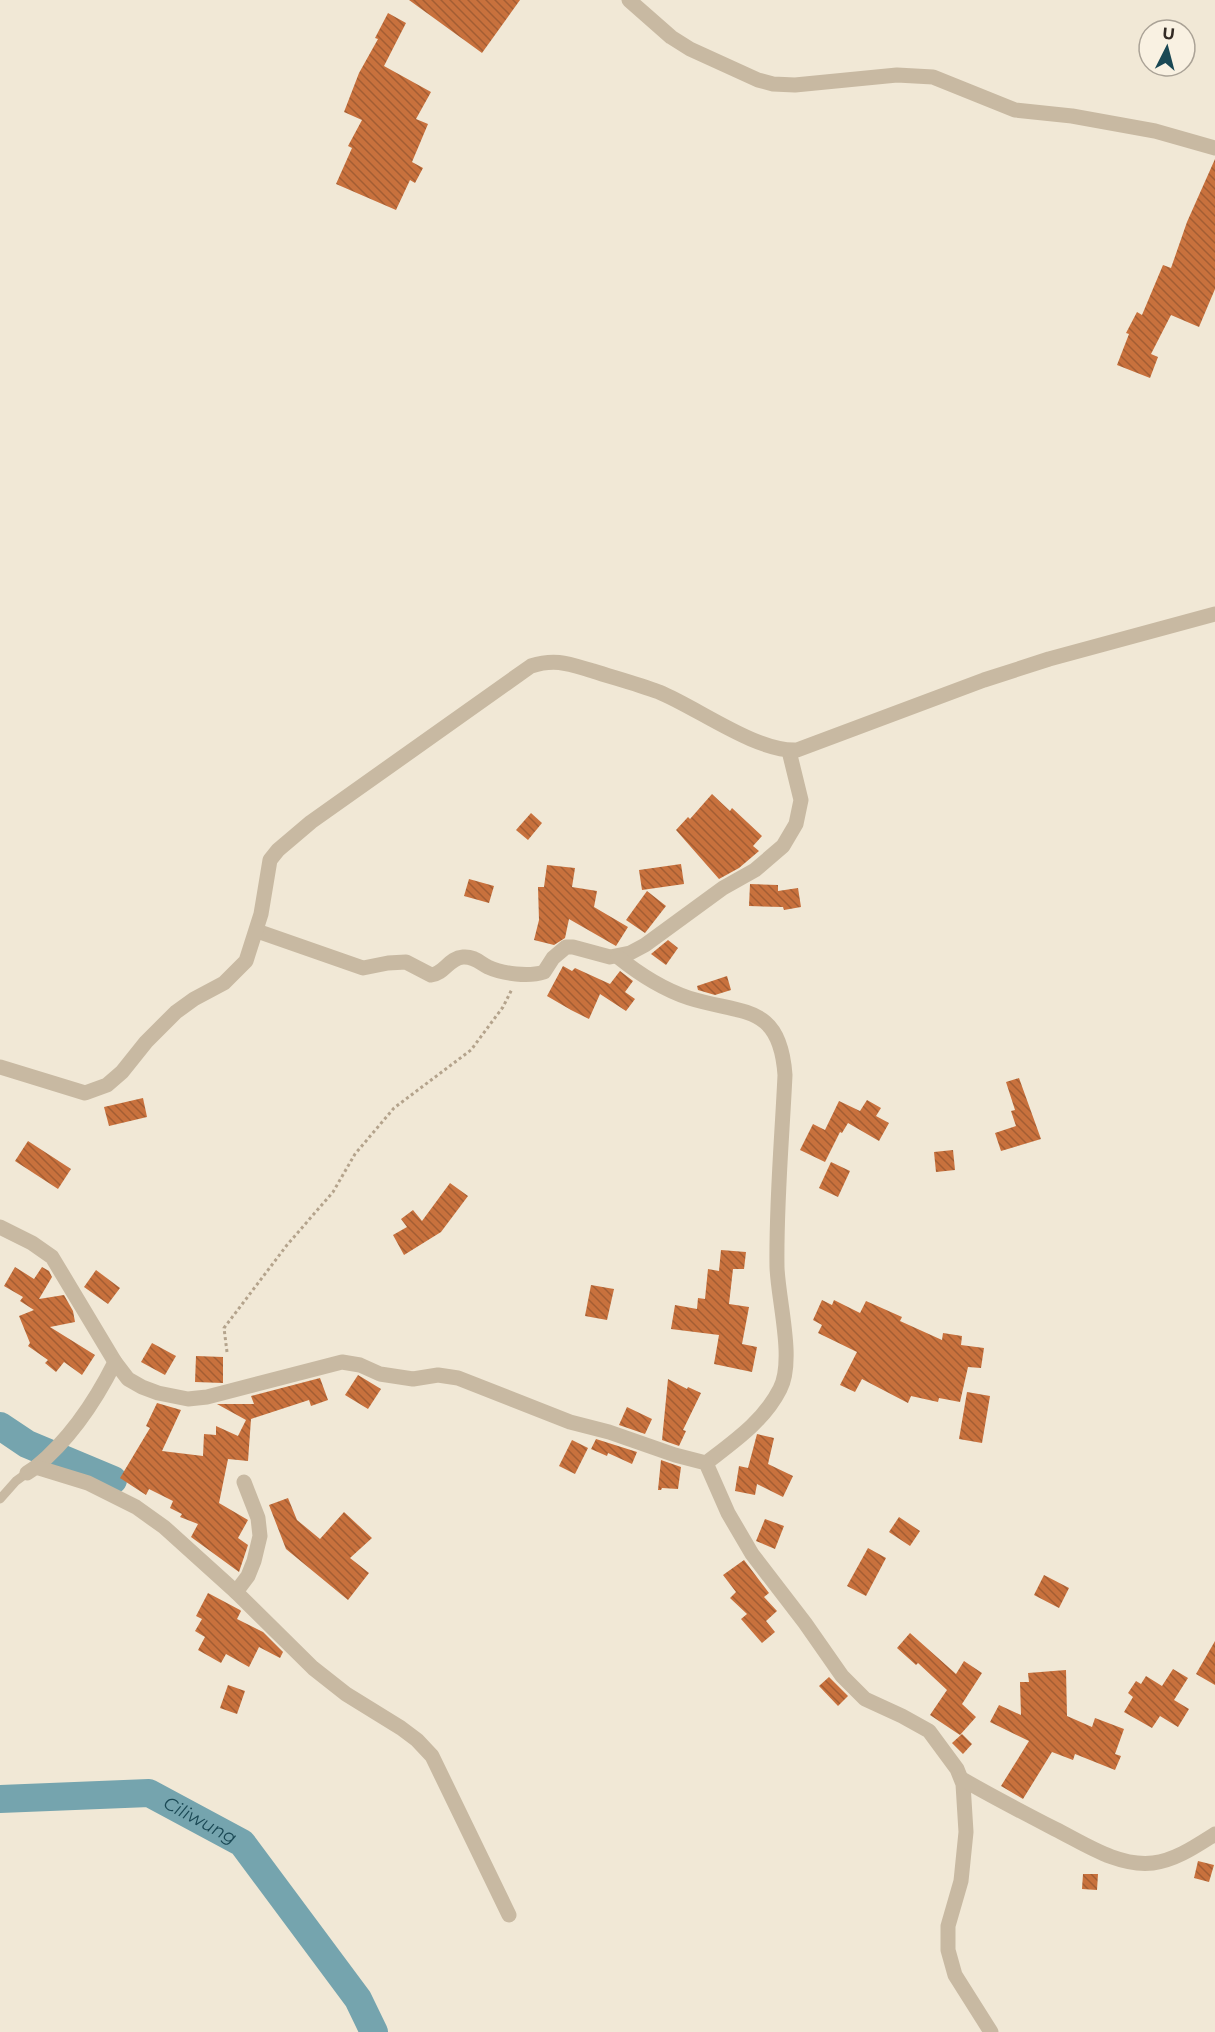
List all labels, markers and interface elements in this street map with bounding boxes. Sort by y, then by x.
north arrow [1137,18,1197,78]
text: U [1161,23,1176,44]
water label: Ciliwung [160,1792,240,1849]

